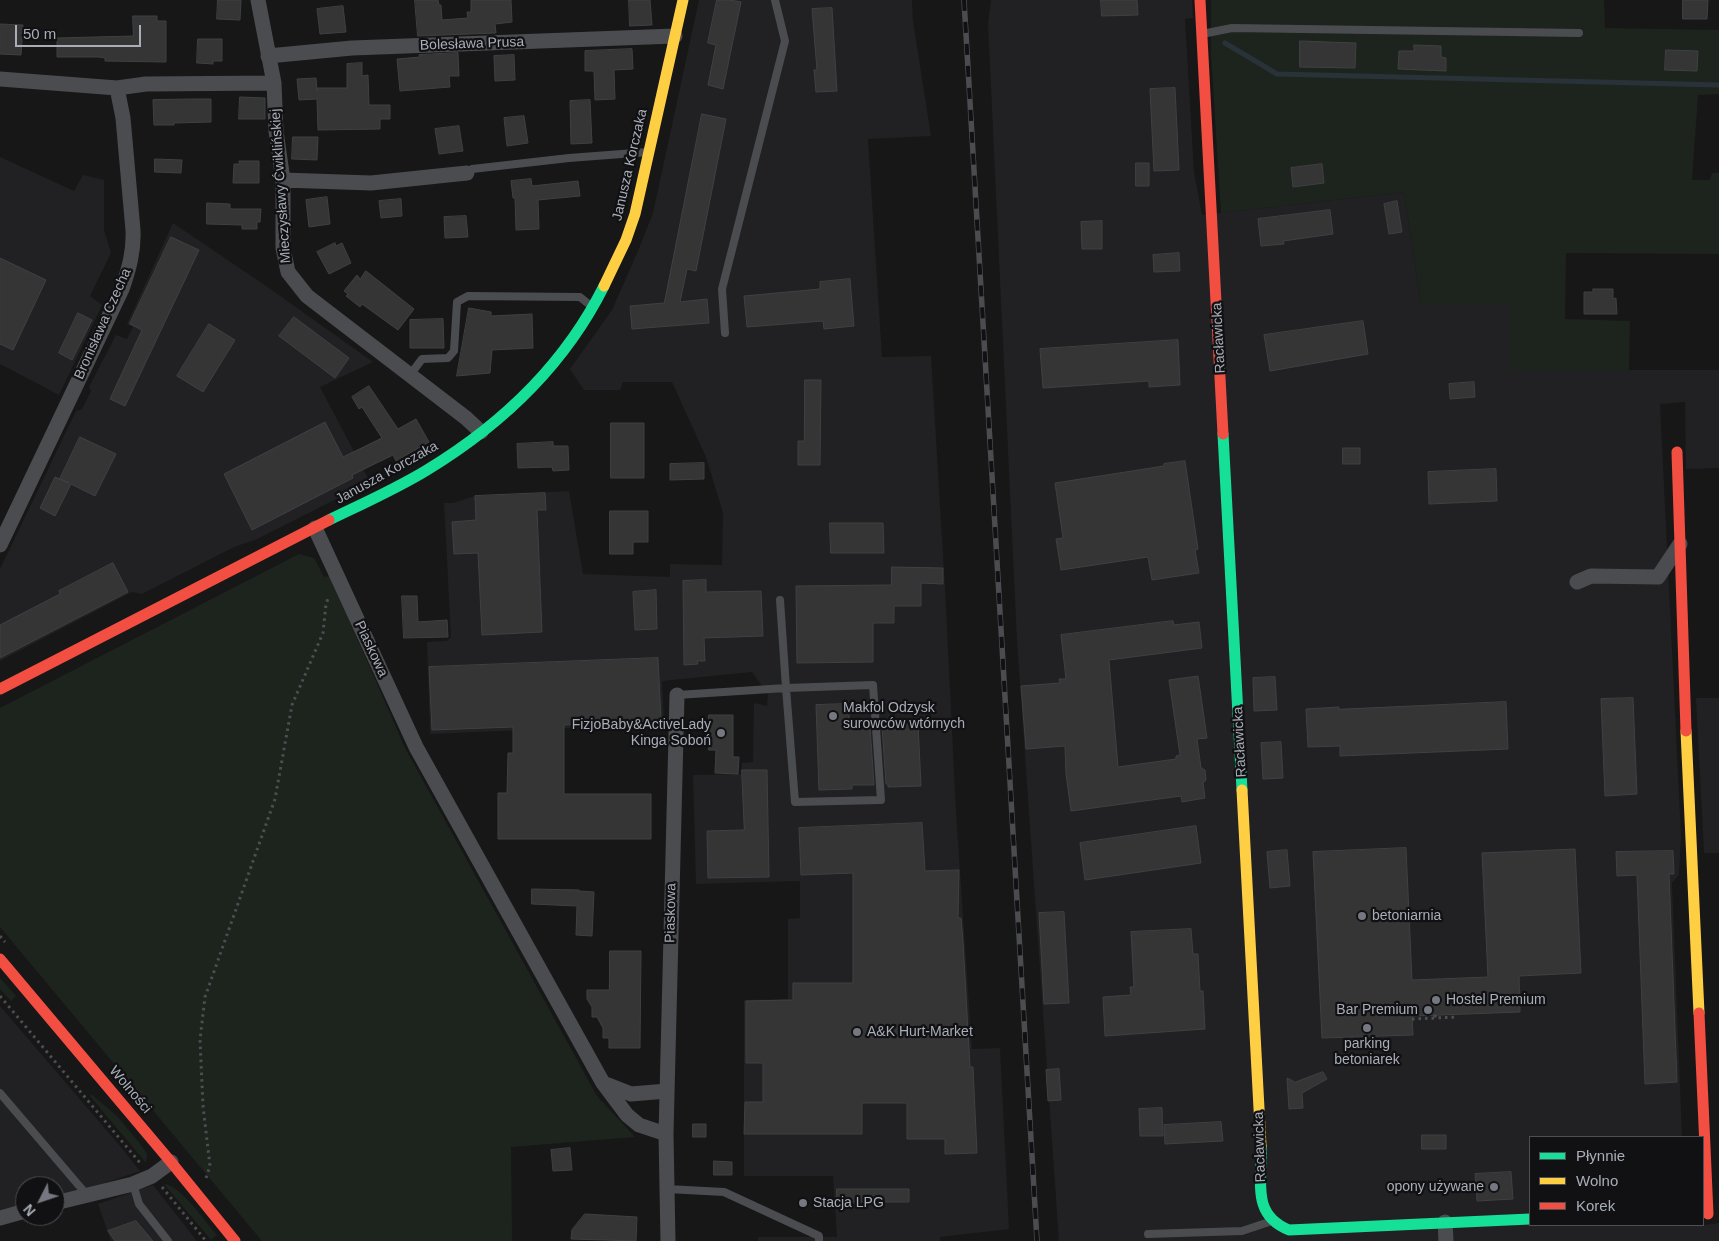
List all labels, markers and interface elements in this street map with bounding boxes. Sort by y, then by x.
scale bar [18,15,144,47]
text: 50 m [23,25,56,42]
street label: Bolesława Prusa [420,34,524,54]
street label: Janusza Korczaka [609,107,651,223]
street label: Mieczysławy Ćwiklińskiej [267,108,295,264]
street label: Bronisława Czecha [71,266,135,382]
street label: Racławicka [1209,302,1229,374]
street label: Janusza Korczaka [333,438,441,508]
street label: Piaskowa [351,618,391,680]
place label: Makfol Odzysk surowców wtórnych [843,700,965,732]
street label: Racławicka [1230,706,1250,778]
marker: Makfol Odzysk surowców wtórnych [827,710,839,722]
place label: FizjoBaby&ActiveLady Kinga Soboń [572,717,711,750]
marker: FizjoBaby&ActiveLady Kinga Soboń [715,727,727,739]
street label: Piaskowa [662,883,680,943]
place label: betoniarnia [1372,908,1441,924]
marker: betoniarnia [1356,910,1368,922]
place label: Hostel Premium [1446,992,1546,1008]
marker: Hostel Premium [1430,994,1442,1006]
place label: Bar Premium [1336,1002,1418,1018]
marker: Bar Premium [1422,1004,1434,1016]
marker: parking betoniarek [1361,1022,1373,1034]
place label: A&K Hurt-Market [867,1024,973,1040]
marker: A&K Hurt-Market [851,1026,863,1038]
place label: parking betoniarek [1334,1036,1400,1068]
street label: Wolności [105,1063,155,1117]
street label: Racławicka [1250,1111,1270,1183]
legend [1529,1136,1704,1226]
text: Płynnie [1576,1147,1625,1164]
text: Wolno [1576,1172,1618,1189]
north arrow [15,1176,65,1226]
place label: opony używane [1387,1179,1484,1195]
marker: opony używane [1488,1181,1500,1193]
place label: Stacja LPG [813,1195,884,1211]
marker: Stacja LPG [797,1197,809,1209]
text: Korek [1576,1197,1615,1214]
text: N [20,1201,39,1219]

